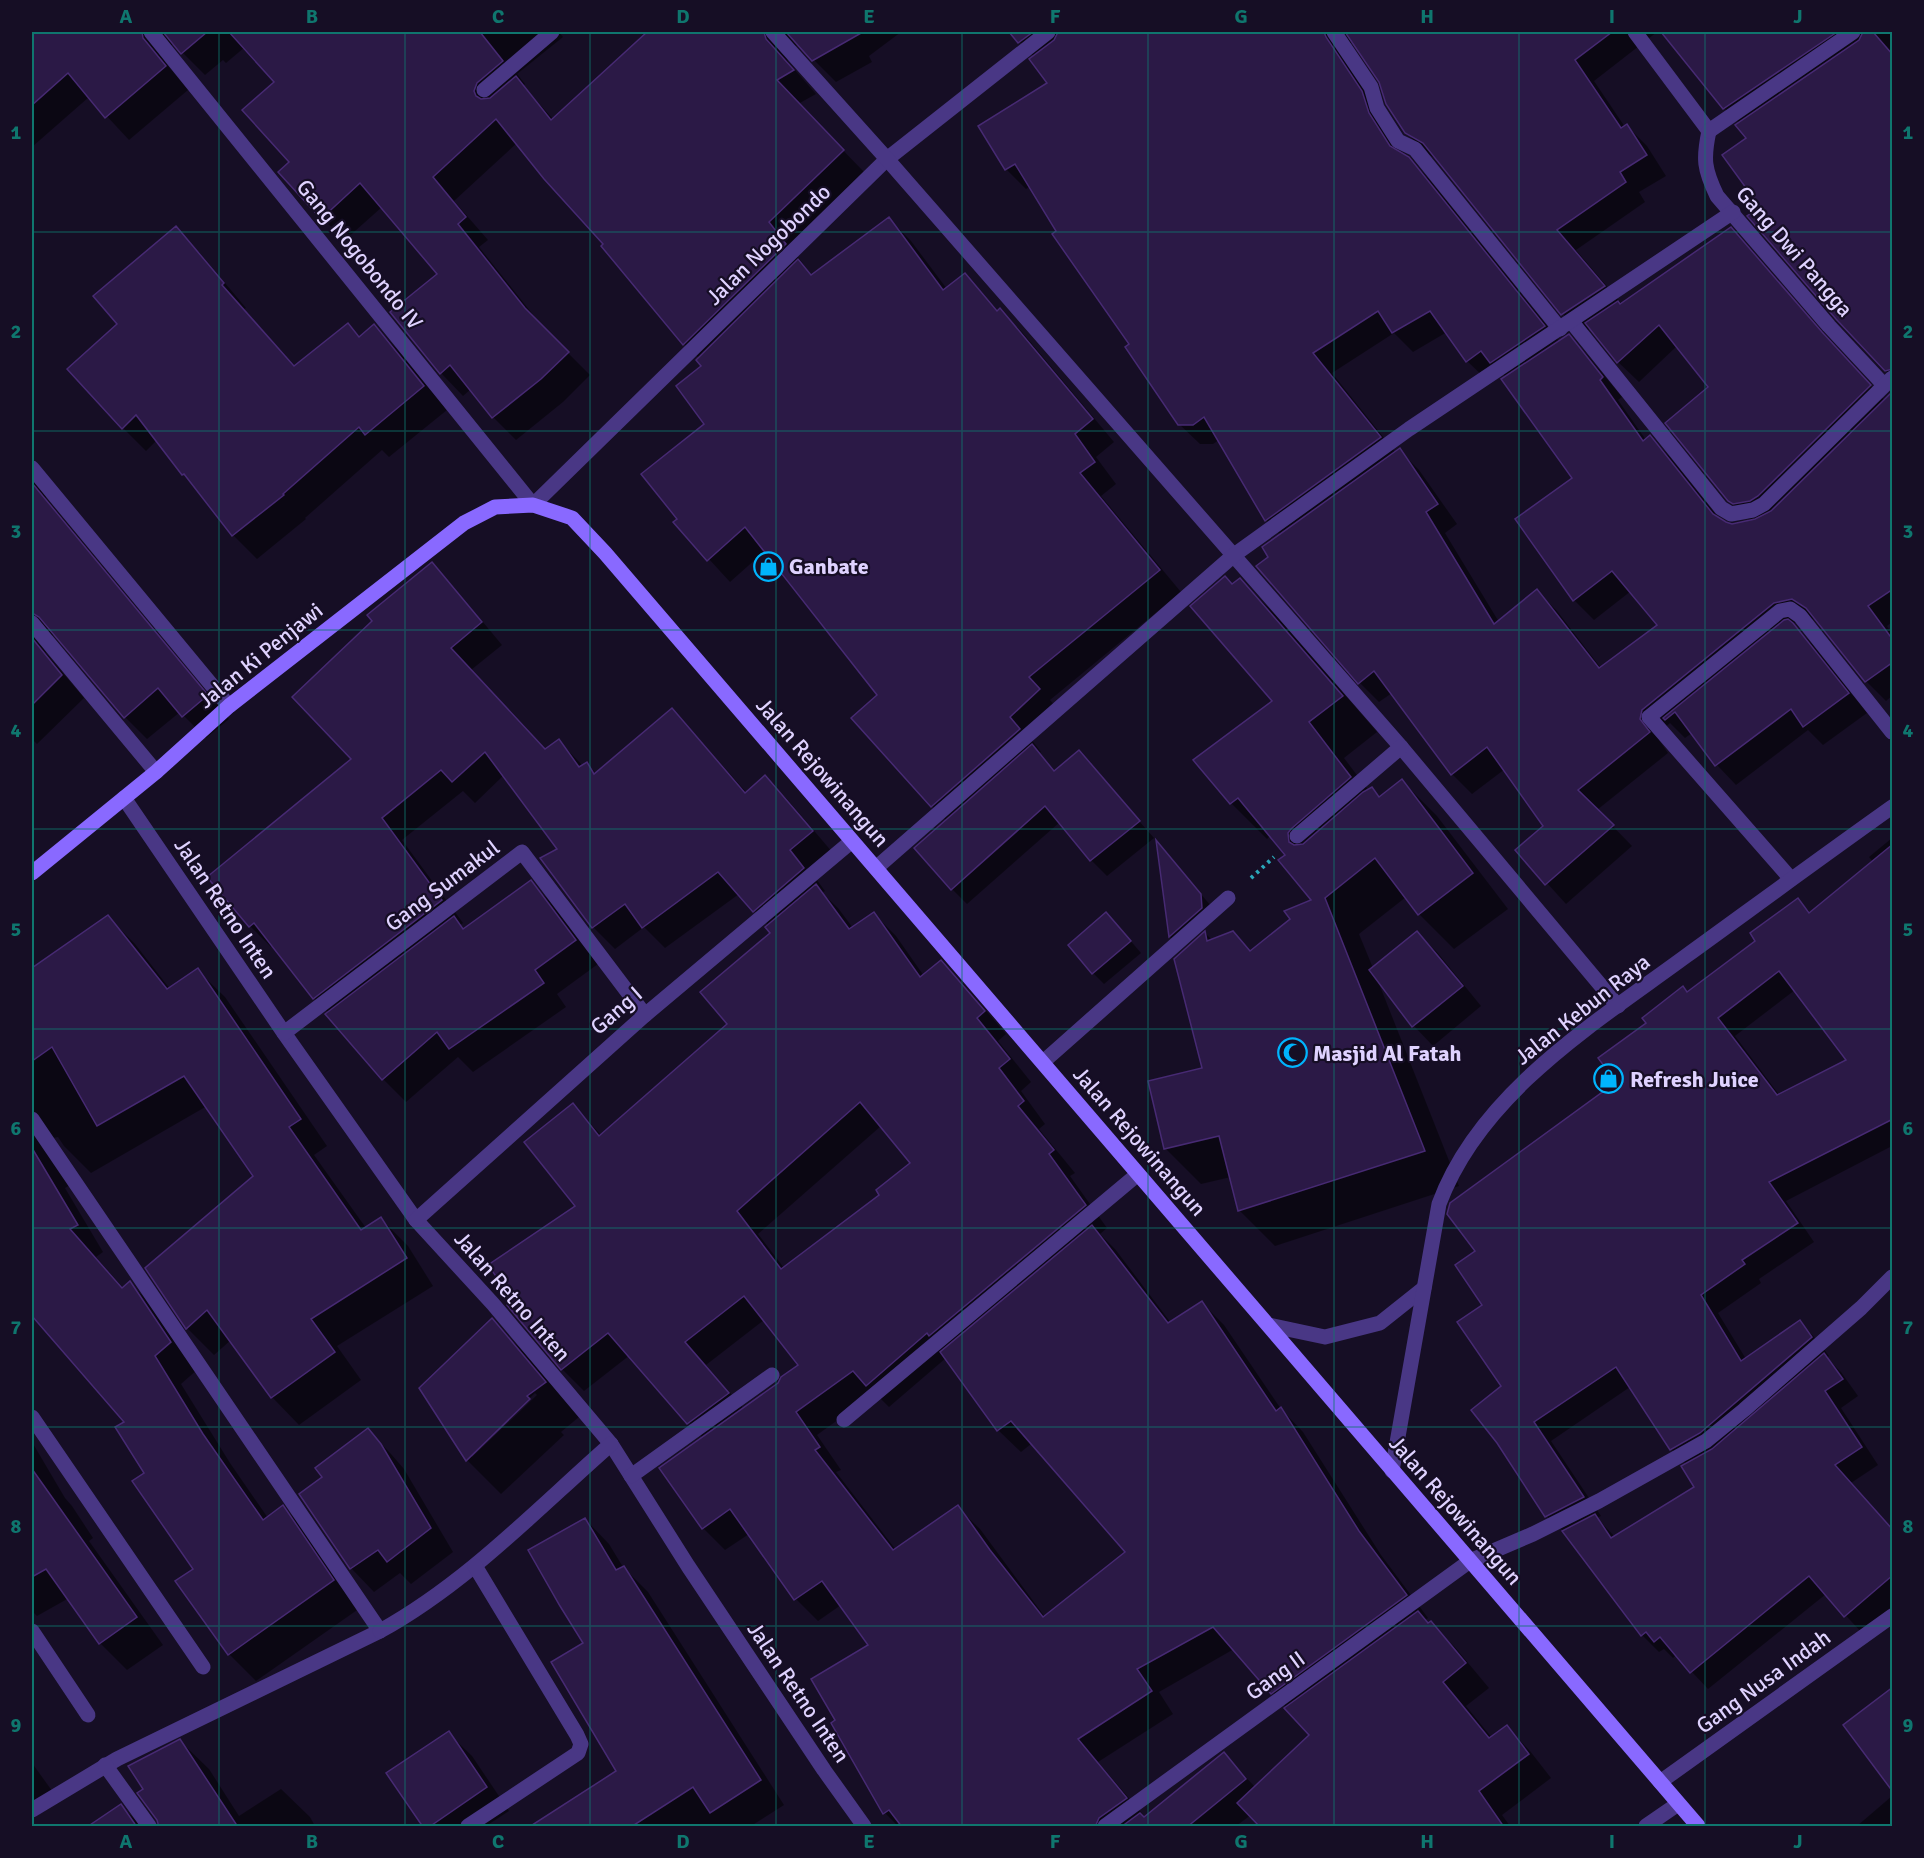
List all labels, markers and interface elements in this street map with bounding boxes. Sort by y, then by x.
text: A [120,4,133,29]
text: B [306,4,318,29]
text: C [492,4,504,29]
text: D [676,4,690,29]
text: E [863,4,875,29]
text: F [1050,4,1061,29]
text: G [1234,4,1248,29]
text: H [1420,4,1434,29]
text: I [1609,4,1615,29]
text: J [1793,4,1803,29]
text: 1 [11,120,22,145]
text: 1 [1903,120,1914,145]
street label: Gang Nogobondo IV [291,174,429,335]
street label: Jalan Nogobondo [701,178,836,311]
street label: Gang Dwi Pangga [1730,180,1859,322]
text: 2 [11,319,21,344]
text: 2 [1903,319,1913,344]
text: 3 [11,519,21,544]
text: 3 [1903,519,1913,544]
shop icon: Ganbate [752,550,784,582]
place label: Ganbate [789,553,869,580]
street label: Jalan Ki Penjawi [192,597,328,714]
street label: Jalan Rejowinangun [750,692,895,853]
text: 4 [11,718,22,743]
text: 4 [1903,718,1914,743]
street label: Jalan Retno Inten [169,833,283,984]
street label: Gang Sumakul [380,834,505,937]
text: 5 [11,917,21,942]
text: 5 [1903,917,1913,942]
street label: Jalan Kebun Raya [1509,948,1655,1071]
street label: Gang I [585,980,648,1040]
mosque icon: Masjid Al Fatah [1276,1037,1308,1069]
place label: Masjid Al Fatah [1313,1040,1461,1067]
street label: Jalan Rejowinangun [1067,1061,1212,1222]
shop icon: Refresh Juice [1593,1063,1625,1095]
place label: Refresh Juice [1630,1066,1759,1093]
text: 6 [11,1116,22,1141]
text: 6 [1903,1116,1914,1141]
street label: Jalan Retno Inten [449,1226,577,1367]
text: 7 [11,1315,22,1340]
text: 7 [1903,1315,1914,1340]
street label: Jalan Rejowinangun [1383,1430,1528,1591]
text: 8 [11,1514,22,1539]
text: 8 [1903,1514,1914,1539]
street label: Jalan Retno Inten [742,1617,856,1768]
street label: Gang Nusa Indah [1691,1624,1836,1739]
street label: Gang II [1240,1645,1310,1706]
text: 9 [11,1713,22,1738]
text: 9 [1903,1713,1914,1738]
text: A [120,1829,133,1854]
text: B [306,1829,318,1854]
text: C [492,1829,504,1854]
text: D [676,1829,690,1854]
text: E [863,1829,875,1854]
text: F [1050,1829,1061,1854]
text: G [1234,1829,1248,1854]
text: H [1420,1829,1434,1854]
text: I [1609,1829,1615,1854]
text: J [1793,1829,1803,1854]

